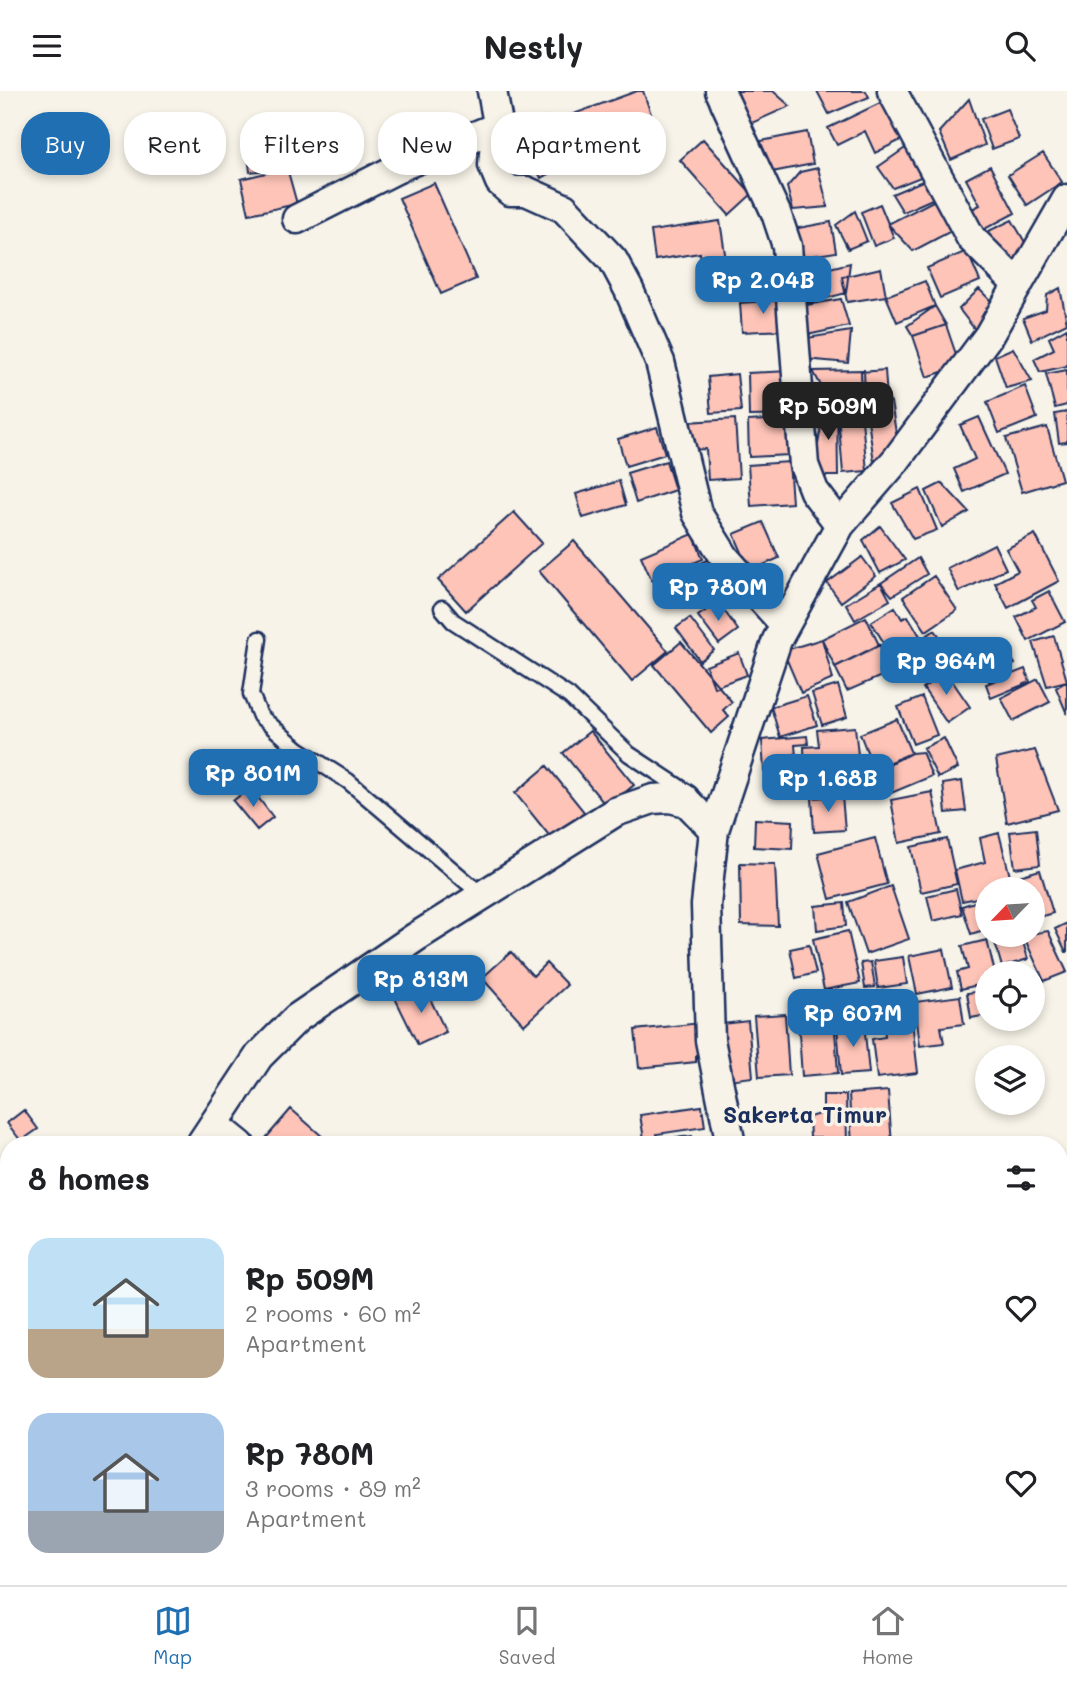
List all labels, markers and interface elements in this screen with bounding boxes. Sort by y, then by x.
text: Nestly [484,25,583,67]
icon: menu [28,27,66,65]
icon: search [1001,27,1039,65]
chip: Buy [21,112,110,175]
chip: Rent [124,112,226,175]
chip: Filters [240,112,364,175]
chip: New [378,112,477,175]
chip: Apartment [491,112,666,175]
pin: Rp 2.04B [691,257,835,316]
text: Rp 2.04B [711,264,815,294]
pin: Rp 509M [763,383,893,442]
text: Rp 509M [778,390,878,420]
pin: Rp 780M [653,563,783,623]
text: Rp 780M [668,571,768,601]
pin: Rp 964M [881,637,1011,697]
text: Rp 964M [896,645,996,675]
pin: Rp 801M [188,749,318,809]
pin: Rp 1.68B [756,755,900,814]
text: Rp 801M [205,757,301,787]
text: Rp 1.68B [778,762,878,792]
north arrow [975,877,1045,947]
map controls [975,877,1045,1115]
pin: Rp 813M [356,955,486,1015]
button: locate [975,961,1045,1031]
text: Rp 813M [373,963,469,993]
pin: Rp 607M [788,989,918,1049]
text: Rp 607M [804,997,902,1027]
button: layers [975,1045,1045,1115]
district label: Sakerta Timur [723,1099,887,1129]
text: 8 homes [28,1158,150,1198]
icon: filters [1002,1159,1040,1197]
text: Rp 509M [245,1258,375,1298]
icon: home [84,1266,168,1350]
icon: heart [1002,1289,1040,1327]
text: 2 rooms · 60 m² [245,1298,421,1328]
text: Apartment [245,1328,367,1358]
text: Rp 780M [245,1433,374,1473]
icon: home [84,1441,168,1525]
icon: heart [1002,1464,1040,1502]
text: 3 rooms · 89 m² [245,1473,421,1503]
text: Apartment [245,1503,367,1533]
tab: Map [153,1602,192,1669]
tab: Saved [499,1602,555,1669]
tab: Home [862,1602,914,1669]

